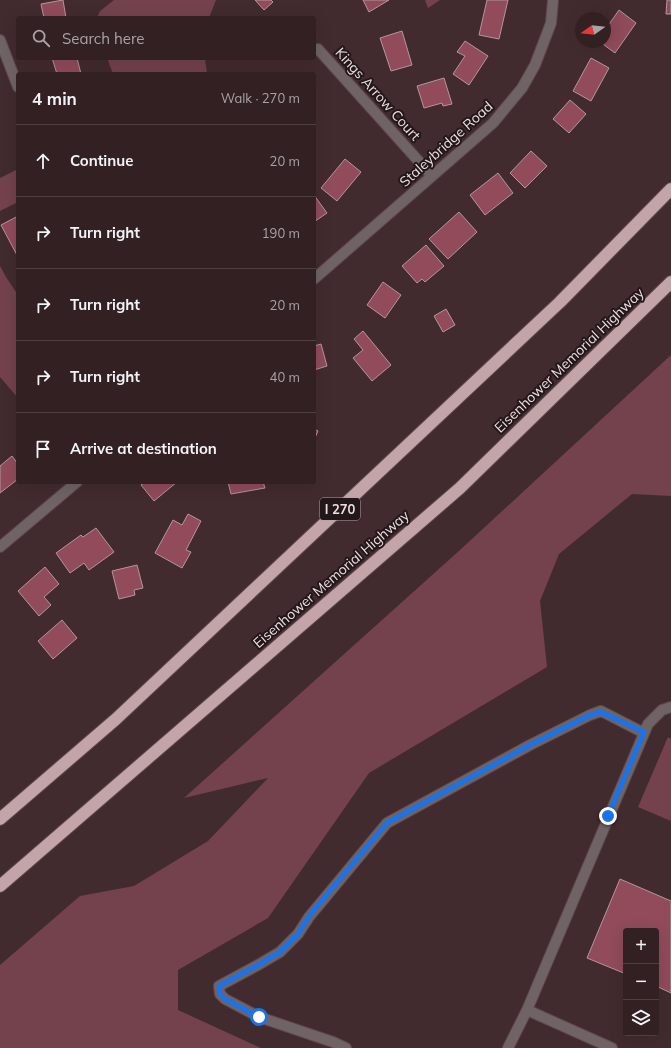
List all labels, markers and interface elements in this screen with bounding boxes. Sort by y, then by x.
north arrow [575,12,611,48]
search box [16,16,316,60]
icon: search [30,27,52,49]
text: Search here [62,29,144,48]
street label: Kings Arrow Court [331,44,425,144]
text: 4 min [32,88,77,109]
text: Walk · 270 m [221,90,300,106]
street label: Staleybridge Road [396,97,496,191]
icon: ahead [32,150,54,172]
text: Continue [70,151,133,170]
text: 20 m [270,153,300,169]
icon: right [32,222,54,244]
text: Turn right [70,223,140,242]
text: 190 m [262,225,300,241]
street label: Eisenhower Memorial Highway [490,283,648,436]
icon: right [32,294,54,316]
text: Turn right [70,295,140,314]
text: 20 m [270,297,300,313]
icon: right [32,366,54,388]
text: Turn right [70,367,140,386]
text: 40 m [270,369,300,385]
icon: arrive [32,438,54,460]
text: Arrive at destination [70,439,217,458]
road number: I 270 [320,498,360,520]
street label: Eisenhower Memorial Highway [249,506,413,652]
route end [599,807,617,825]
map controls [623,928,659,1036]
button: + [623,928,659,964]
button: − [623,964,659,1000]
button: layers [623,1000,659,1036]
route start [250,1008,268,1026]

